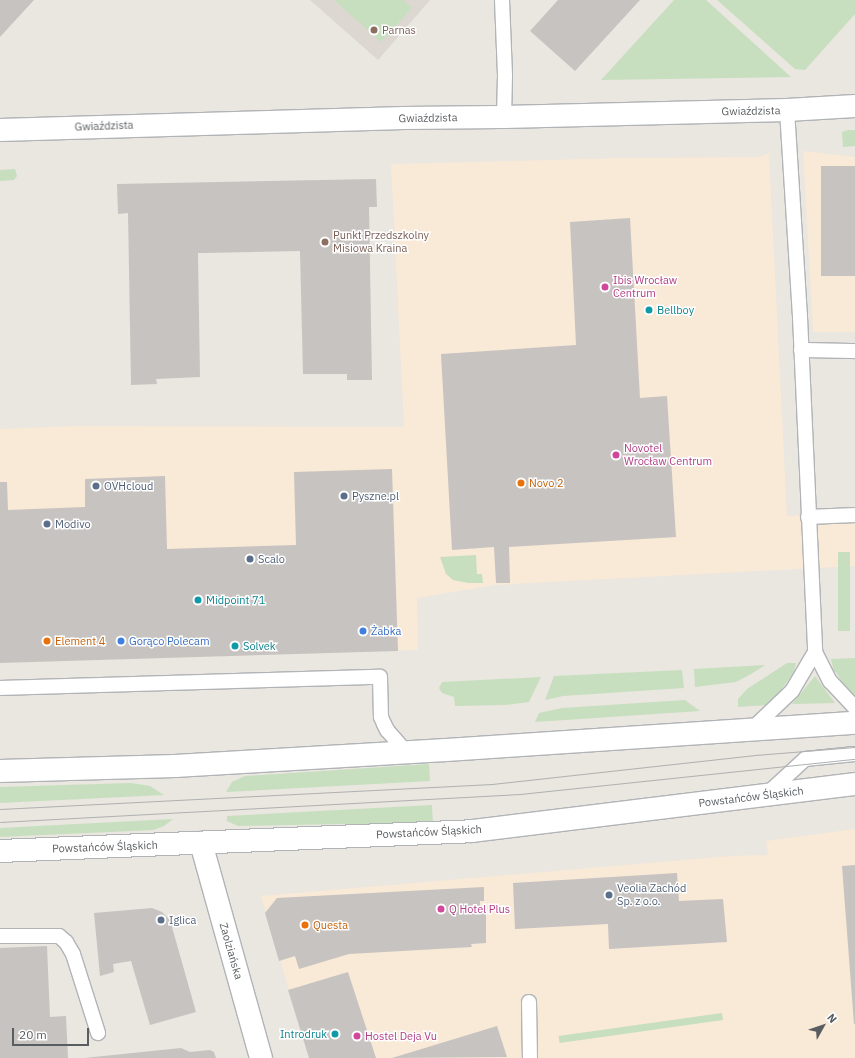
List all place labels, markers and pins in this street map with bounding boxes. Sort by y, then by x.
place label: Parnas [382,23,416,37]
marker: Parnas [369,25,379,35]
place label: Punkt Przedszkolny Misiowa Kraina [333,229,429,255]
marker: Punkt Przedszkolny Misiowa Kraina [320,237,330,247]
place label: Ibis Wrocław Centrum [613,274,677,300]
marker: Ibis Wrocław Centrum [600,282,610,292]
place label: Bellboy [657,303,694,317]
marker: Bellboy [644,305,654,315]
place label: Novotel Wrocław Centrum [624,442,712,468]
marker: Novotel Wrocław Centrum [611,450,621,460]
place label: Novo 2 [529,476,564,490]
marker: Novo 2 [516,478,526,488]
place label: OVHcloud [104,479,153,493]
marker: OVHcloud [91,481,101,491]
place label: Pyszne.pl [352,489,399,503]
marker: Pyszne.pl [339,491,349,501]
place label: Modivo [55,517,91,531]
marker: Modivo [42,519,52,529]
place label: Scalo [258,552,285,566]
marker: Scalo [245,554,255,564]
place label: Midpoint 71 [206,593,265,607]
marker: Midpoint 71 [193,595,203,605]
place label: Żabka [371,624,401,638]
marker: Żabka [358,626,368,636]
place label: Element 4 [55,634,105,648]
place label: Gorąco Polecam [129,634,210,648]
marker: Element 4 [42,636,52,646]
marker: Gorąco Polecam [116,636,126,646]
place label: Solvek [243,639,276,653]
marker: Solvek [230,641,240,651]
place label: Veolia Zachód Sp. z o.o. [617,882,686,908]
marker: Veolia Zachód Sp. z o.o. [604,890,614,900]
place label: Q Hotel Plus [449,902,510,916]
marker: Q Hotel Plus [436,904,446,914]
place label: Iglica [169,913,196,927]
marker: Iglica [156,915,166,925]
place label: Questa [313,918,348,932]
marker: Questa [300,920,310,930]
place label: Introdruk [280,1027,327,1041]
marker: Introdruk [330,1029,340,1039]
place label: Hostel Deja Vu [365,1029,437,1043]
marker: Hostel Deja Vu [352,1031,362,1041]

